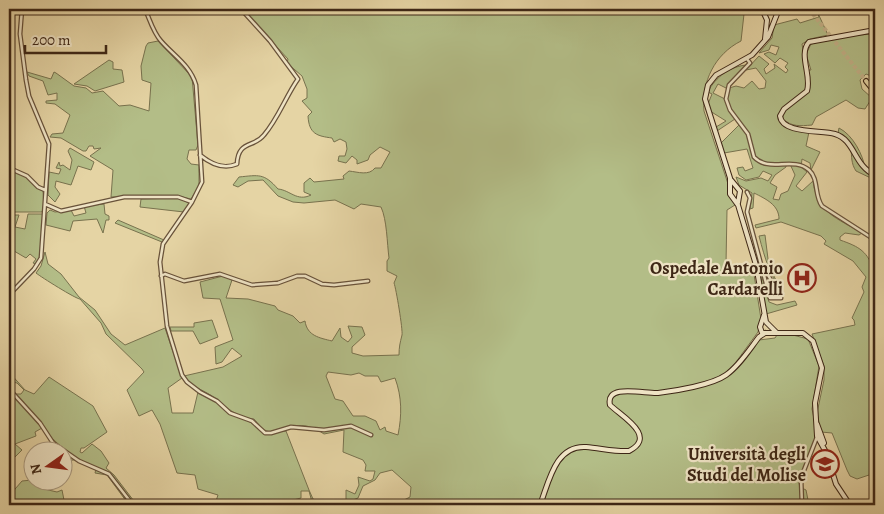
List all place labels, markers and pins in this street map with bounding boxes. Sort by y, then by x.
place label: Ospedale Antonio Cardarelli [650,256,783,301]
hospital icon: Ospedale Antonio Cardarelli [787,263,817,293]
place label: Università degli Studi del Molise [687,442,806,487]
school or university icon: Università degli Studi del Molise [810,449,840,479]

